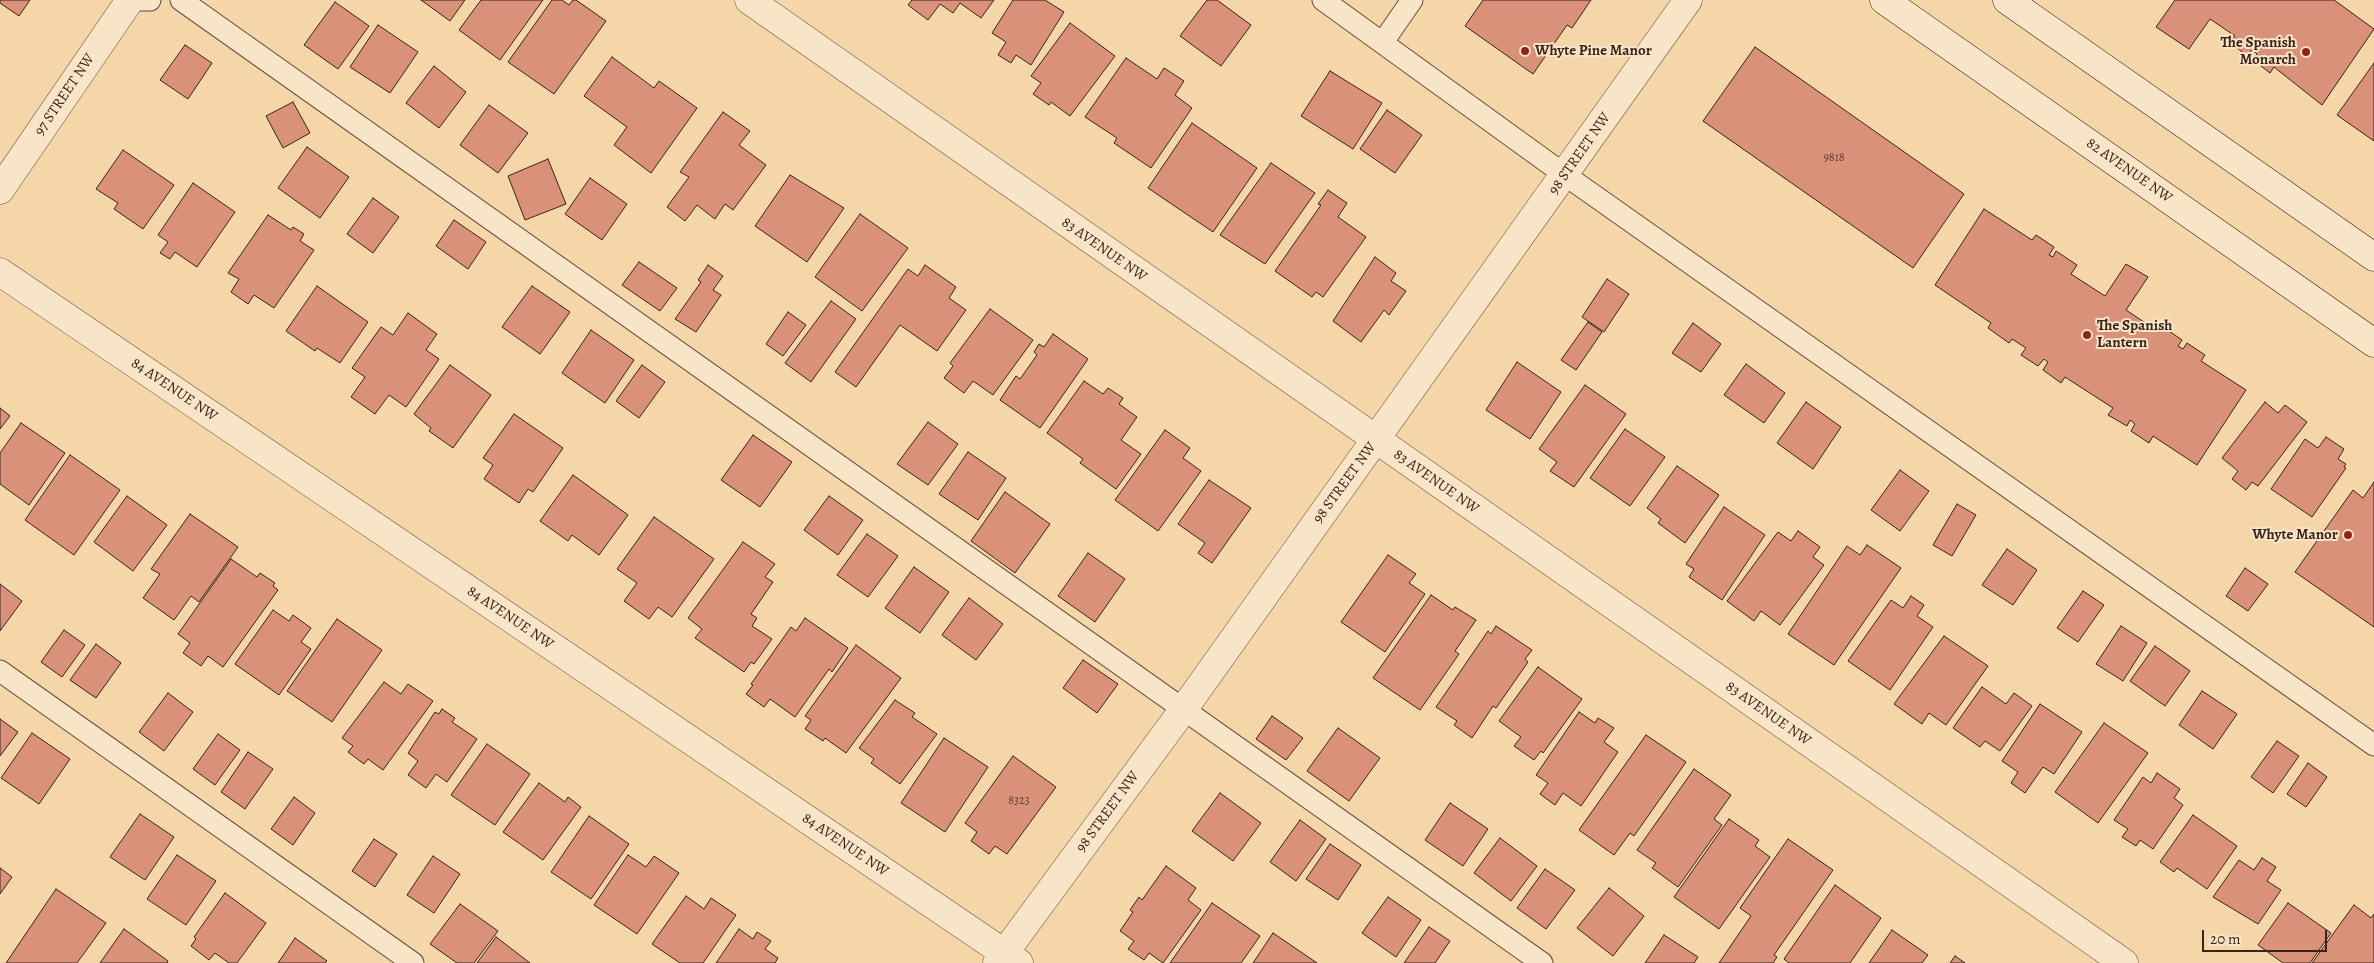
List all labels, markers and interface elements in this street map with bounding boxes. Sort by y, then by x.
place label: The Spanish Monarch [2221,34,2296,69]
place label: Whyte Pine Manor [1535,42,1652,60]
marker: Whyte Pine Manor [1519,45,1531,57]
marker: The Spanish Monarch [2300,46,2312,58]
street label: 97 STREET NW [31,51,99,139]
street label: 98 STREET NW [1545,110,1615,198]
street label: 82 AVENUE NW [2082,135,2176,207]
house number: 9818 [1823,151,1845,165]
street label: 83 AVENUE NW [1058,214,1150,286]
place label: The Spanish Lantern [2097,317,2172,352]
marker: The Spanish Lantern [2081,329,2093,341]
street label: 84 AVENUE NW [127,354,221,426]
street label: 98 STREET NW [1309,439,1381,527]
street label: 83 AVENUE NW [1390,446,1482,518]
place label: Whyte Manor [2252,526,2338,544]
marker: Whyte Manor [2342,529,2354,541]
street label: 84 AVENUE NW [463,582,557,654]
street label: 83 AVENUE NW [1722,678,1814,750]
street label: 98 STREET NW [1072,768,1144,856]
house number: 8323 [1008,794,1030,808]
street label: 84 AVENUE NW [798,809,892,881]
scale bar [2204,920,2329,952]
text: 20 m [2210,929,2241,949]

